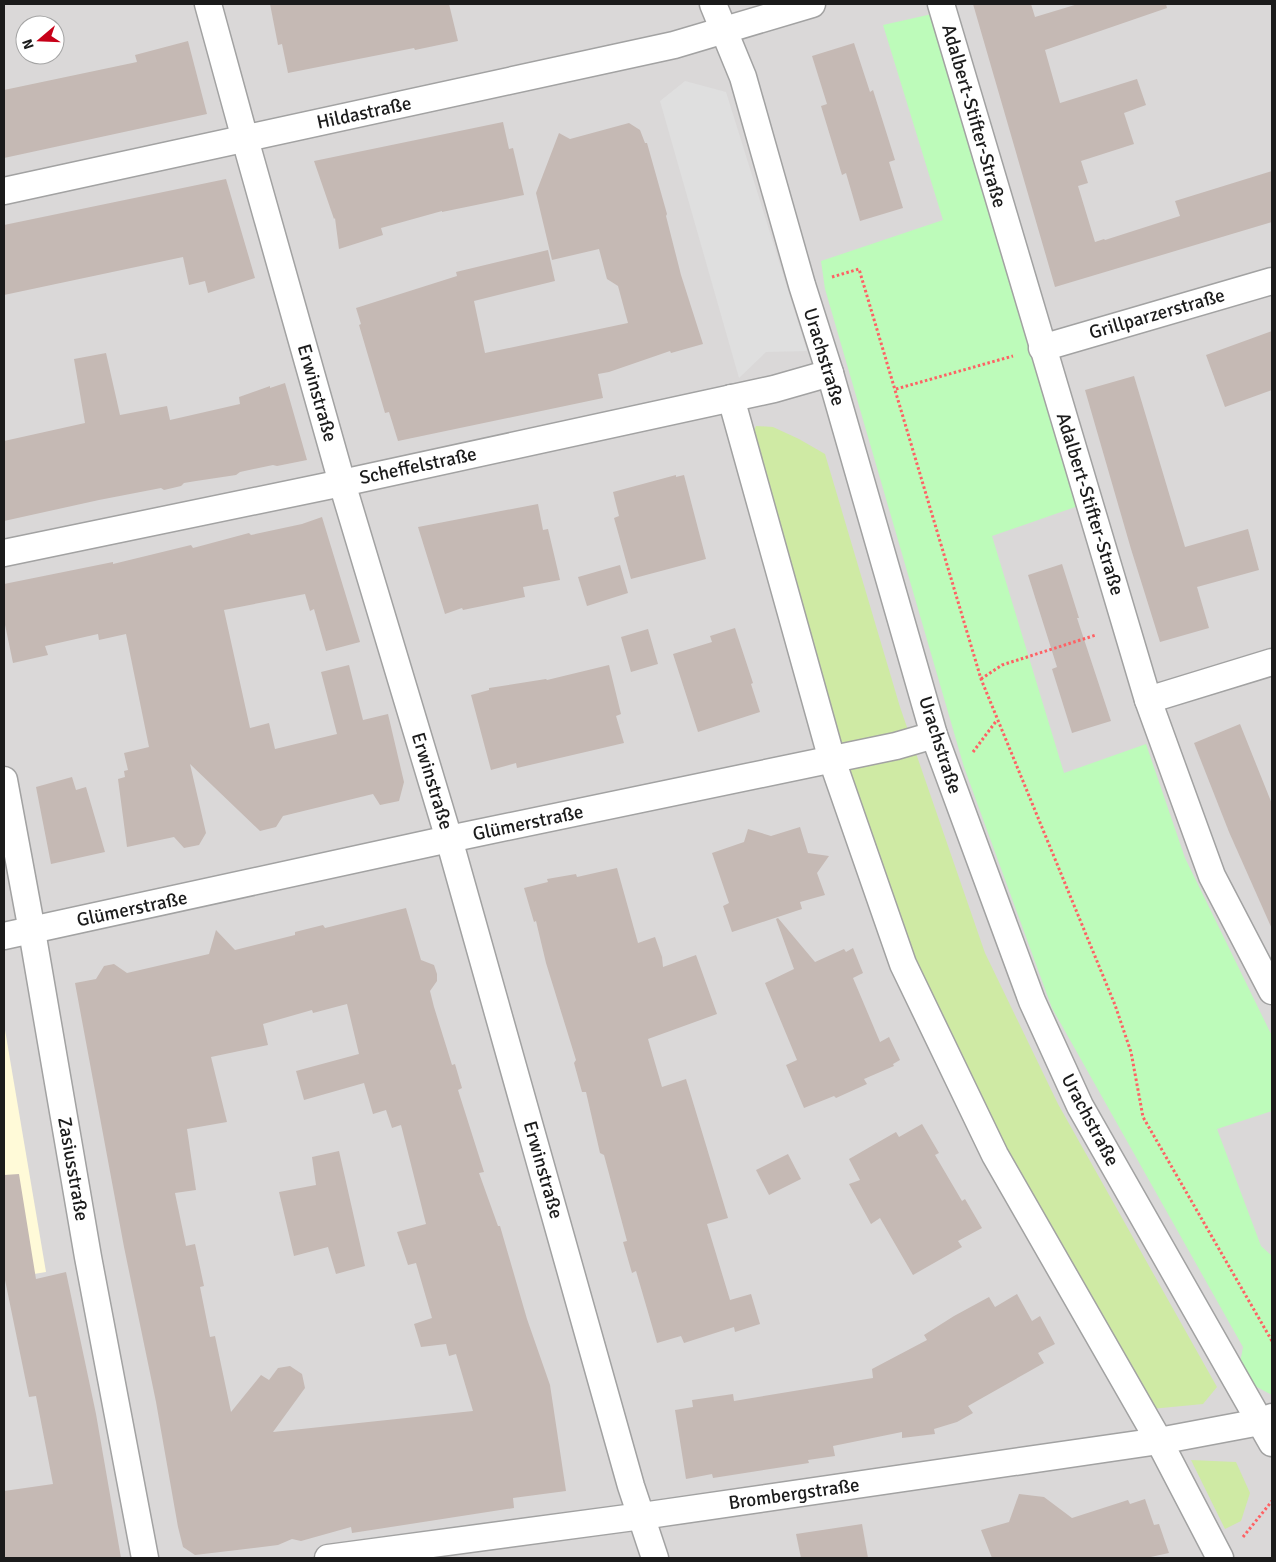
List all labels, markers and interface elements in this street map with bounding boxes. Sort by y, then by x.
north arrow [15,15,65,65]
street label: Adalbert-Stifter-Straße [936,21,1012,211]
text: N [19,37,38,51]
street label: Hildastraße [315,91,413,135]
street label: Grillparzerstraße [1086,283,1228,345]
street label: Urachstraße [798,305,850,409]
street label: Erwinstraße [292,341,342,445]
street label: Adalbert-Stifter-Straße [1051,410,1129,598]
street label: Scheffelstraße [357,442,479,490]
street label: Urachstraße [913,693,967,797]
street label: Erwinstraße [406,729,458,833]
street label: Glümerstraße [470,800,586,846]
street label: Glümerstraße [74,886,190,932]
street label: Urachstraße [1056,1070,1124,1170]
street label: Zasiusstraße [52,1115,94,1223]
street label: Erwinstraße [518,1118,568,1222]
street label: Brombergstraße [727,1473,861,1515]

